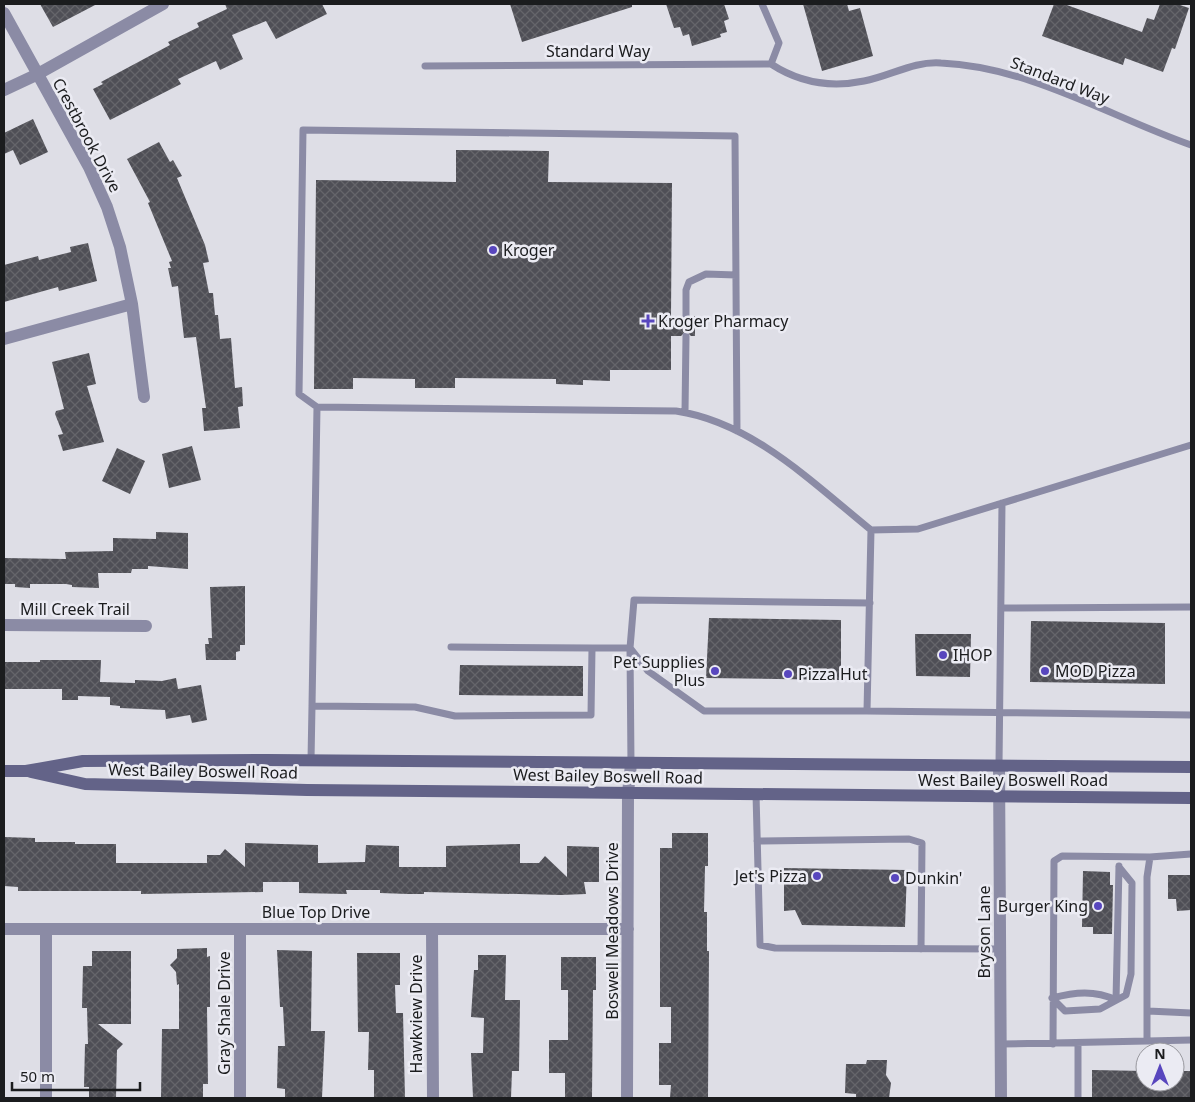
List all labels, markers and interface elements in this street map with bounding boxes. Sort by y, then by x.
street label: Standard Way [546,40,651,62]
street label: Standard Way [1007,51,1113,109]
street label: Crestbrook Drive [48,74,126,196]
place label: Kroger [503,239,555,261]
marker: Kroger [487,244,499,256]
place label: Kroger Pharmacy [658,310,789,332]
marker: Kroger Pharmacy [642,315,654,327]
street label: Mill Creek Trail [20,598,130,620]
place label: IHOP [953,644,992,666]
marker: IHOP [937,649,949,661]
place label: Pet Supplies Plus [613,651,705,691]
place label: MOD Pizza [1055,660,1136,682]
place label: Pizza Hut [798,663,868,685]
marker: Pet Supplies Plus [709,665,721,677]
marker: MOD Pizza [1039,665,1051,677]
marker: Pizza Hut [782,668,794,680]
street label: West Bailey Boswell Road [108,758,298,784]
street label: West Bailey Boswell Road [513,763,703,789]
street label: West Bailey Boswell Road [918,769,1108,791]
street label: Boswell Meadows Drive [601,842,623,1020]
place label: Jet's Pizza [733,865,807,887]
place label: Dunkin' [905,867,962,889]
marker: Jet's Pizza [811,870,823,882]
marker: Dunkin' [889,872,901,884]
street label: Bryson Lane [973,886,995,978]
place label: Burger King [998,895,1088,917]
marker: Burger King [1092,900,1104,912]
street label: Blue Top Drive [262,901,370,923]
street label: Gray Shale Drive [213,951,235,1075]
street label: Hawkview Drive [405,954,427,1074]
north arrow [1135,1042,1185,1092]
text: N [1154,1044,1166,1063]
scale bar [12,1060,140,1092]
text: 50 m [20,1066,55,1086]

